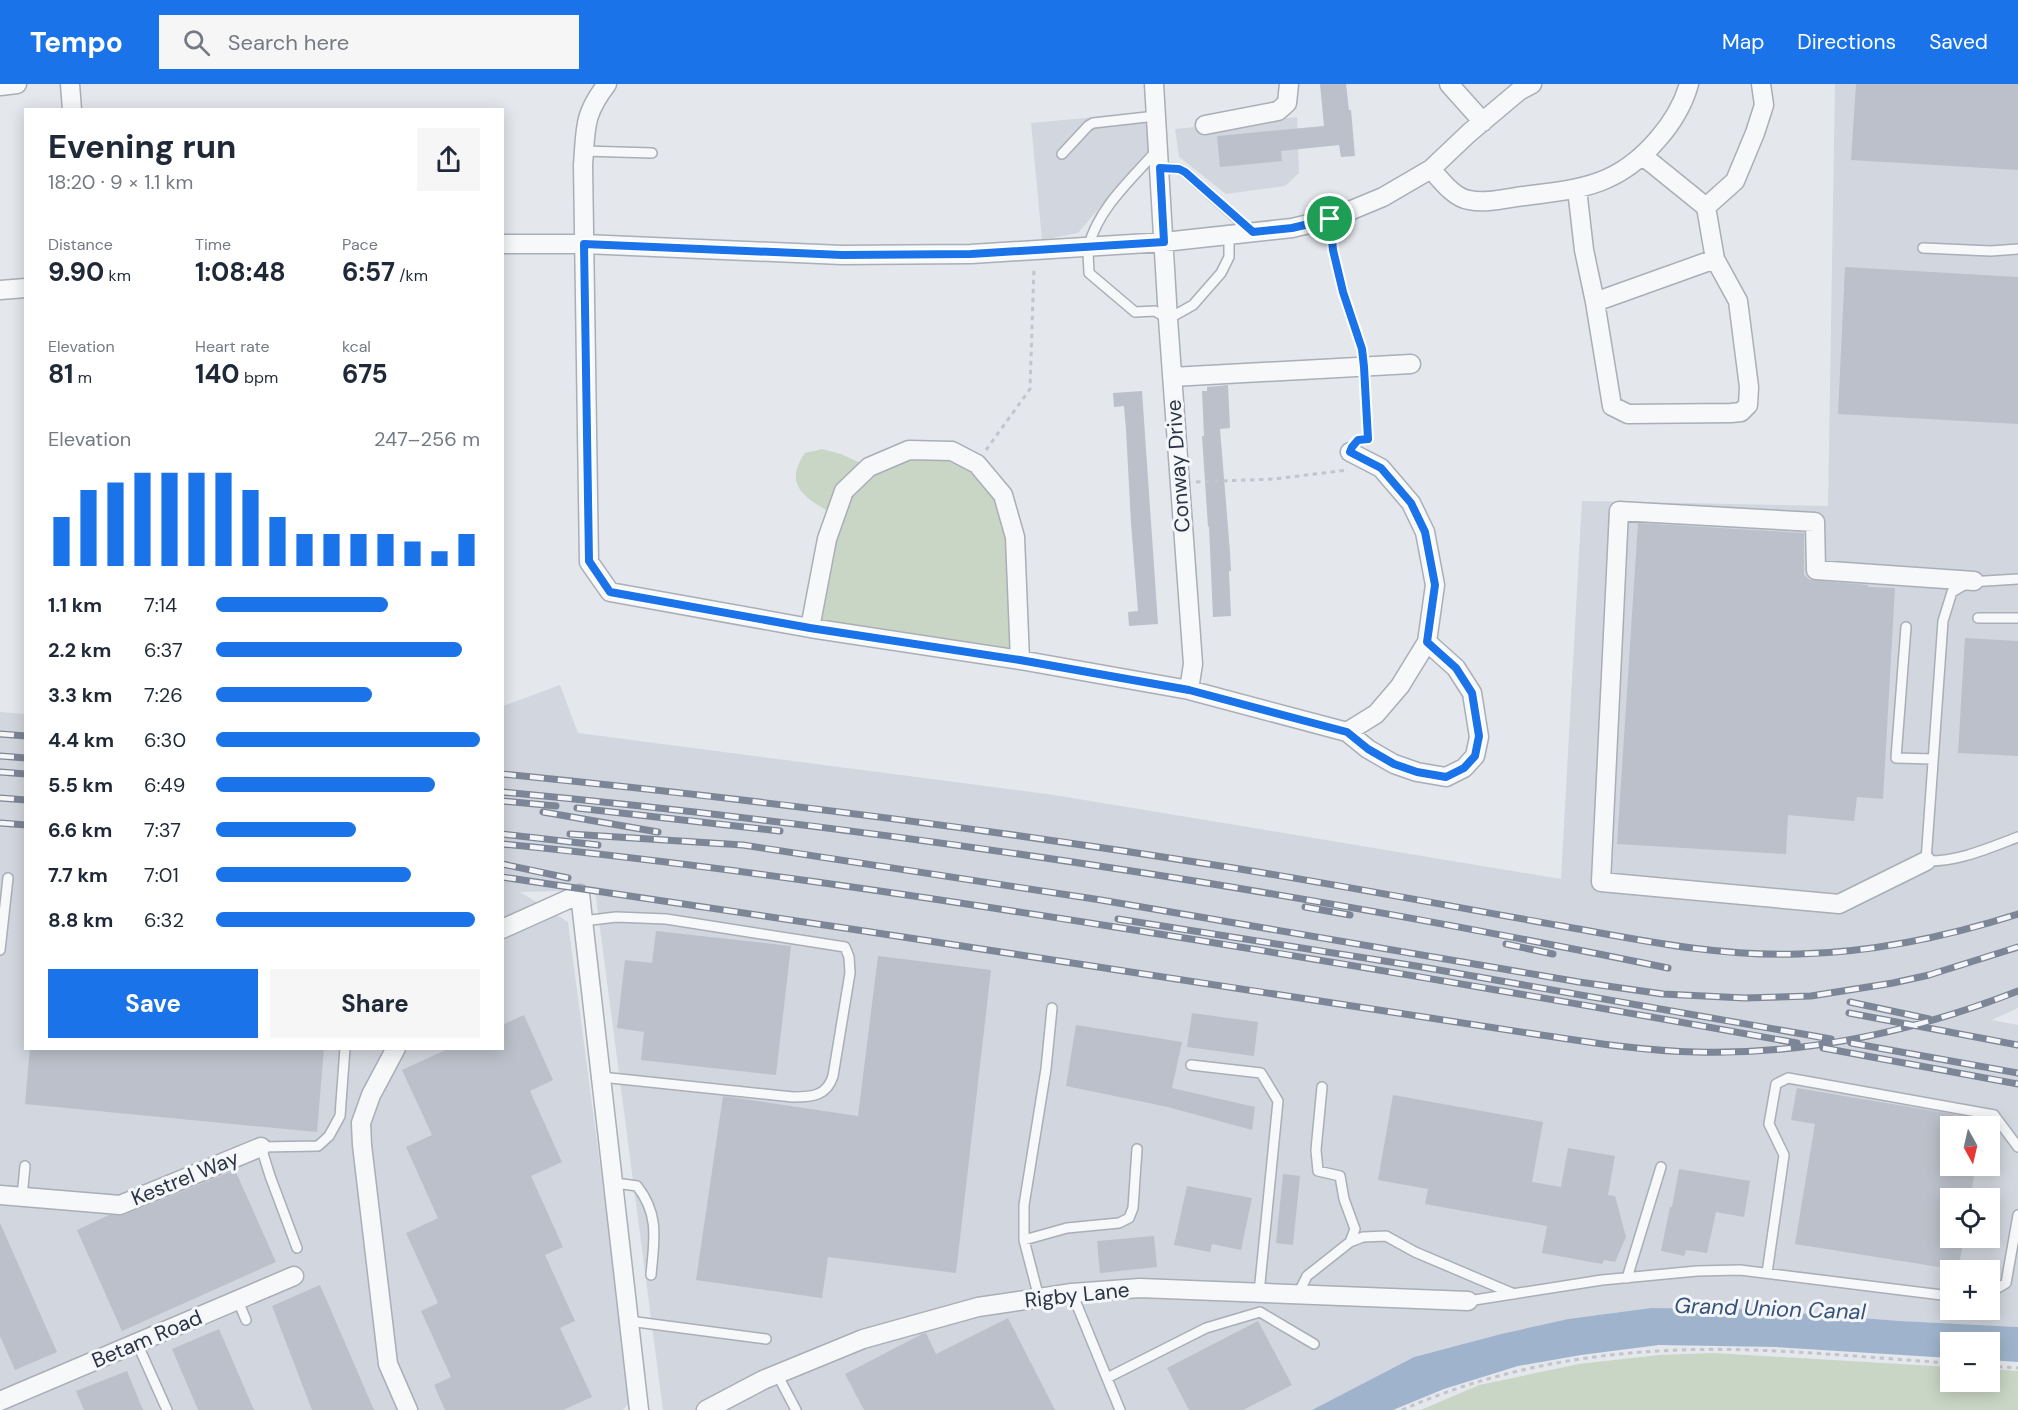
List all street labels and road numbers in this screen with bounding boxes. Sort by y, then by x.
street label: Conway Drive [1159,398,1197,533]
street label: Kestrel Way [127,1144,243,1212]
street label: Rigby Lane [1023,1276,1131,1314]
street label: Betam Road [88,1303,206,1375]

